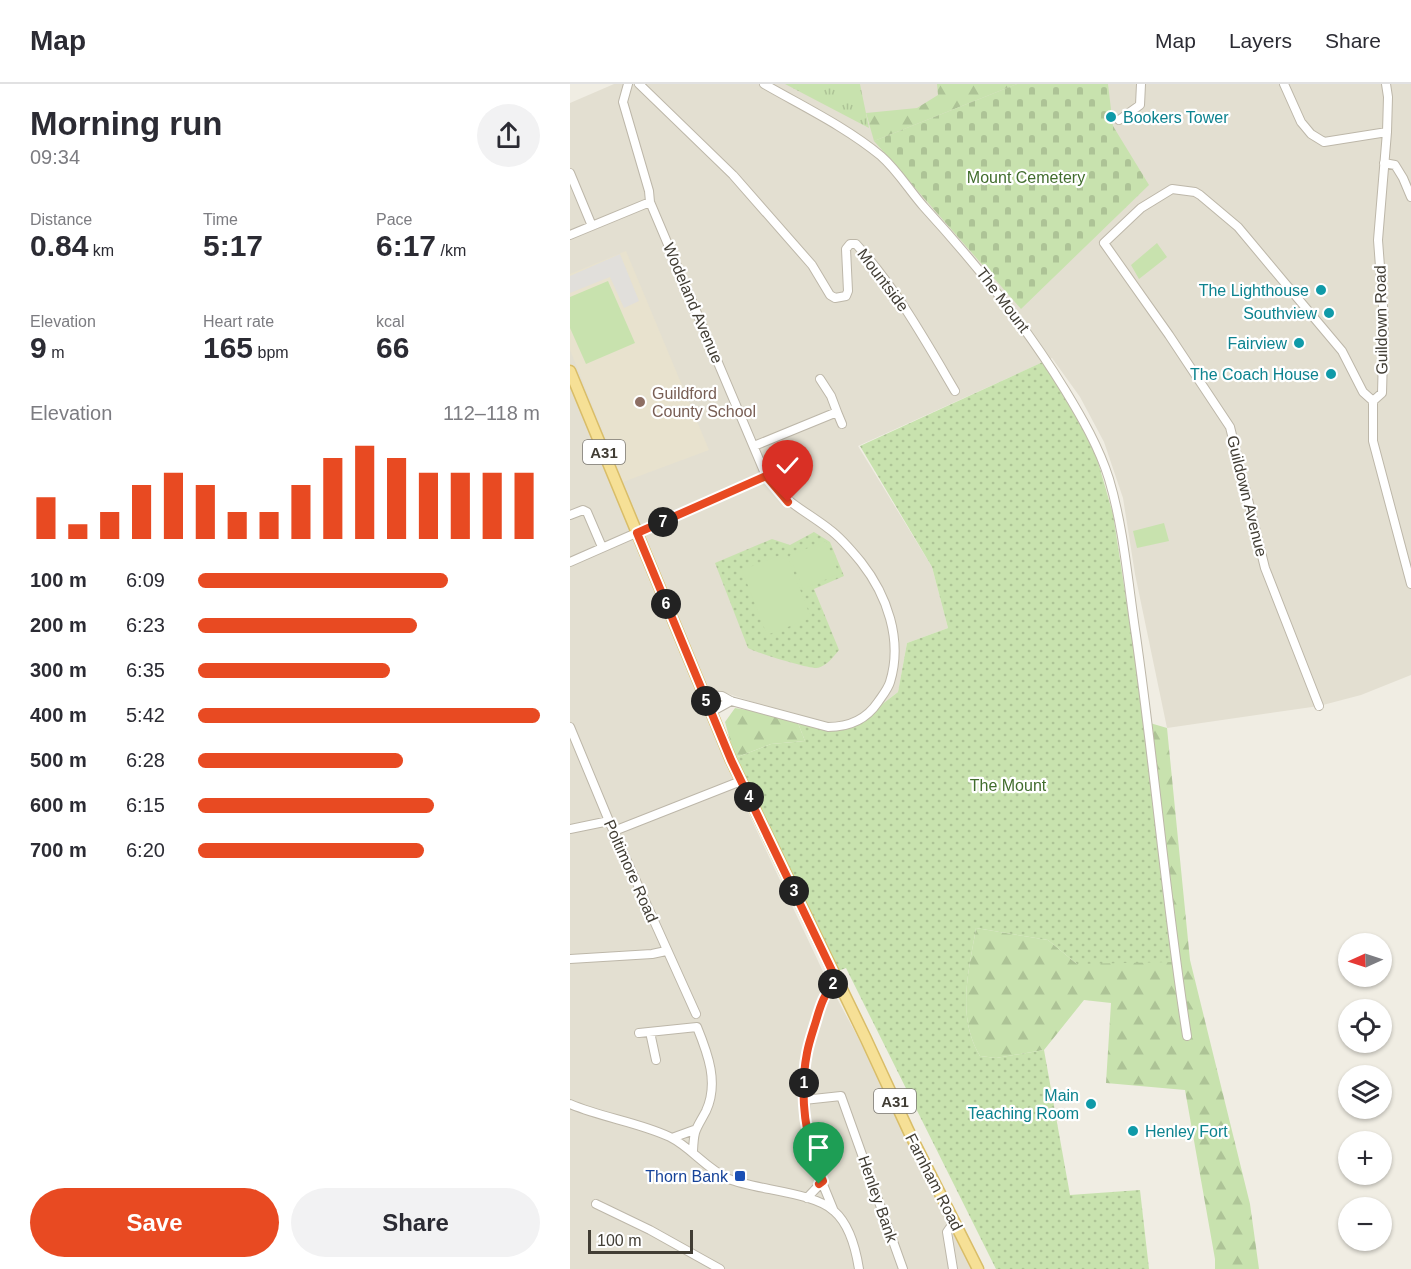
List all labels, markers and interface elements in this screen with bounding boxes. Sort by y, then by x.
text: Map [30,25,86,56]
text: Map [1155,29,1196,52]
text: Layers [1229,29,1292,52]
text: Share [1325,29,1381,52]
button: share [477,104,540,167]
text: Morning run [30,105,222,142]
place label: Bookers Tower [1123,109,1229,126]
marker: Bookers Tower [1104,110,1118,124]
text: 09:34 [30,146,80,168]
park label: Mount Cemetery [967,169,1085,186]
text: Distance [30,211,92,228]
text: Time [203,211,238,228]
text: Pace [376,211,412,228]
text: 0.84 [30,229,88,262]
text: 5:17 [203,229,263,262]
text: 6:17 [376,229,436,262]
street label: Wodeland Avenue [660,240,726,366]
text: km [88,242,114,259]
text: /km [436,242,466,259]
street label: Mountside [854,245,912,315]
street label: The Mount [973,264,1033,336]
street label: Guildown Road [1372,265,1390,375]
place label: The Lighthouse [1199,282,1309,299]
marker: The Lighthouse [1314,283,1328,297]
place label: Southview [1243,305,1317,322]
marker: Southview [1322,306,1336,320]
text: Elevation [30,313,96,330]
text: Heart rate [203,313,274,330]
text: kcal [376,313,404,330]
text: 9 [30,331,47,364]
text: 165 [203,331,253,364]
text: 66 [376,331,409,364]
place label: Fairview [1227,335,1287,352]
marker: Fairview [1292,336,1306,350]
text: m [47,344,64,361]
text: bpm [253,344,289,361]
place label: The Coach House [1190,366,1319,383]
marker: The Coach House [1324,367,1338,381]
place label: Guildford County School [652,385,756,420]
marker: Guildford County School [633,395,647,409]
text: Elevation [30,402,112,424]
text: 112–118 m [443,402,540,424]
street label: Guildown Avenue [1224,434,1270,558]
road number: A31 [583,440,625,464]
pin [762,440,813,502]
icon: check [771,449,804,482]
pin: 7 [648,507,678,537]
text: 7 [659,513,667,530]
text: 100 m [30,569,87,591]
text: 6:09 [126,569,165,591]
pin: 6 [651,589,681,619]
text: 6 [662,595,670,612]
text: 200 m [30,614,87,636]
text: 6:23 [126,614,165,636]
text: 300 m [30,659,87,681]
text: 6:35 [126,659,165,681]
pin: 5 [691,686,721,716]
text: 5 [702,692,710,709]
text: 400 m [30,704,87,726]
text: 5:42 [126,704,165,726]
text: 500 m [30,749,87,771]
text: 6:28 [126,749,165,771]
park label: The Mount [970,777,1047,794]
pin: 4 [734,782,764,812]
text: 4 [745,788,753,805]
text: 600 m [30,794,87,816]
text: 6:15 [126,794,165,816]
street label: Poltimore Road [601,817,661,925]
text: 700 m [30,839,87,861]
text: 6:20 [126,839,165,861]
pin: 3 [779,876,809,906]
text: 3 [790,882,798,899]
north arrow [1338,933,1392,987]
map controls [1338,933,1392,1251]
pin: 2 [818,969,848,999]
text: 2 [829,975,837,992]
button: locate [1338,999,1392,1053]
button: layers [1338,1065,1392,1119]
pin: 1 [789,1068,819,1098]
text: 1 [800,1074,808,1091]
place label: Main Teaching Room [968,1087,1079,1122]
road number: A31 [874,1089,916,1113]
marker: Main Teaching Room [1084,1097,1098,1111]
pin [793,1122,844,1184]
place label: Henley Fort [1145,1123,1228,1140]
marker: Henley Fort [1126,1124,1140,1138]
icon: arrive [802,1131,835,1164]
street label: Farnham Road [902,1131,966,1233]
button: + [1338,1131,1392,1185]
street label: Henley Bank [855,1153,901,1246]
place label: Thorn Bank [645,1168,729,1185]
marker: Thorn Bank [733,1169,747,1183]
button: Save [30,1188,279,1257]
button: Share [291,1188,540,1257]
button: − [1338,1197,1392,1251]
scale bar [588,1227,693,1254]
text: 100 m [597,1232,641,1249]

